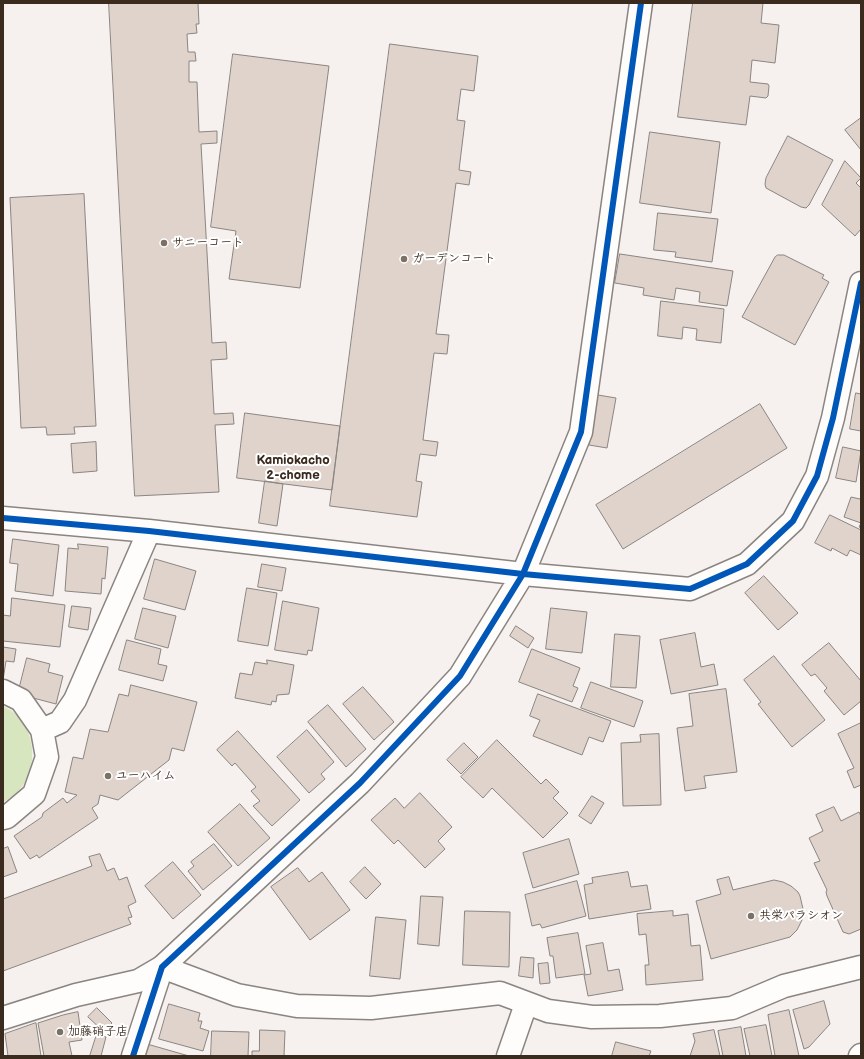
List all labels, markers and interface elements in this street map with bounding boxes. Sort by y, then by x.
place label: サニーコート [172,236,244,250]
marker: サニーコート [159,238,169,248]
place label: ガーデンコート [412,252,496,266]
marker: ガーデンコート [399,254,409,264]
district label: Kamiokacho 2-chome [256,453,330,484]
place label: ユーハイム [116,769,176,783]
marker: ユーハイム [103,771,113,781]
place label: 共栄パラシオン [759,909,843,923]
marker: 共栄パラシオン [746,911,756,921]
place label: 加藤硝子店 [68,1025,128,1039]
marker: 加藤硝子店 [55,1027,65,1037]

